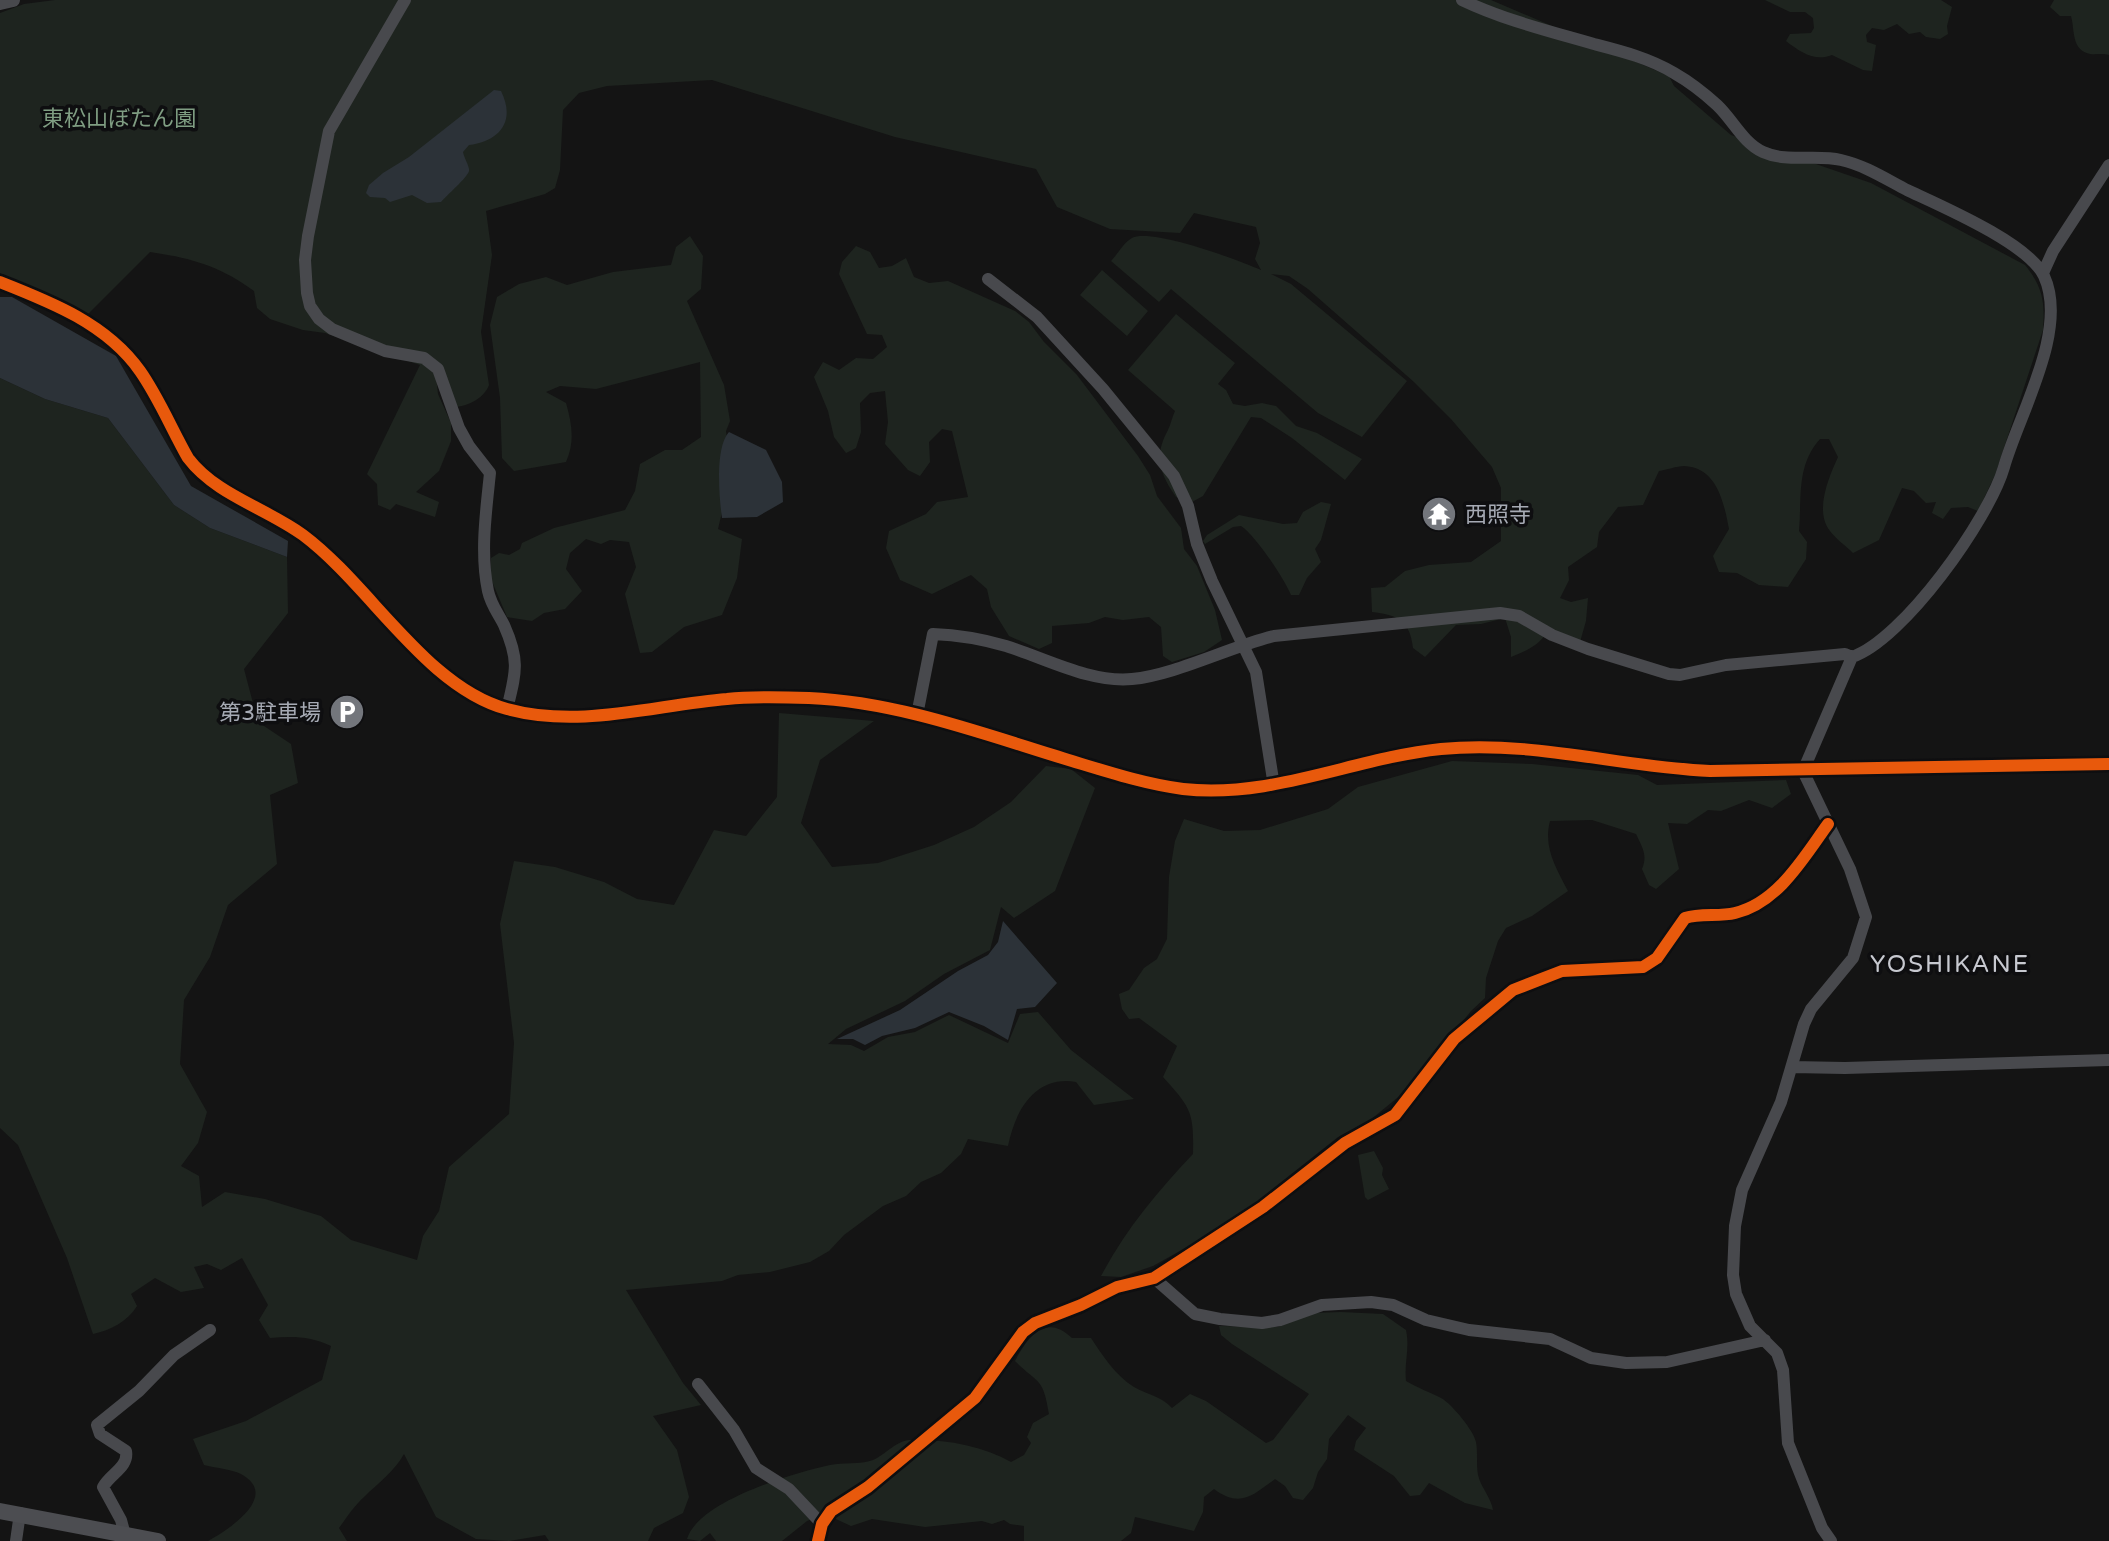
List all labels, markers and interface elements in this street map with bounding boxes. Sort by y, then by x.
park label: 東松山ぼたん園 [42,106,196,132]
temple icon: 西照寺 [1420,495,1458,533]
place label: 西照寺 [1465,502,1531,528]
parking icon: 第3駐車場 [328,693,366,731]
place label: 第3駐車場 [219,700,321,726]
district label: YOSHIKANE [1870,950,2030,979]

